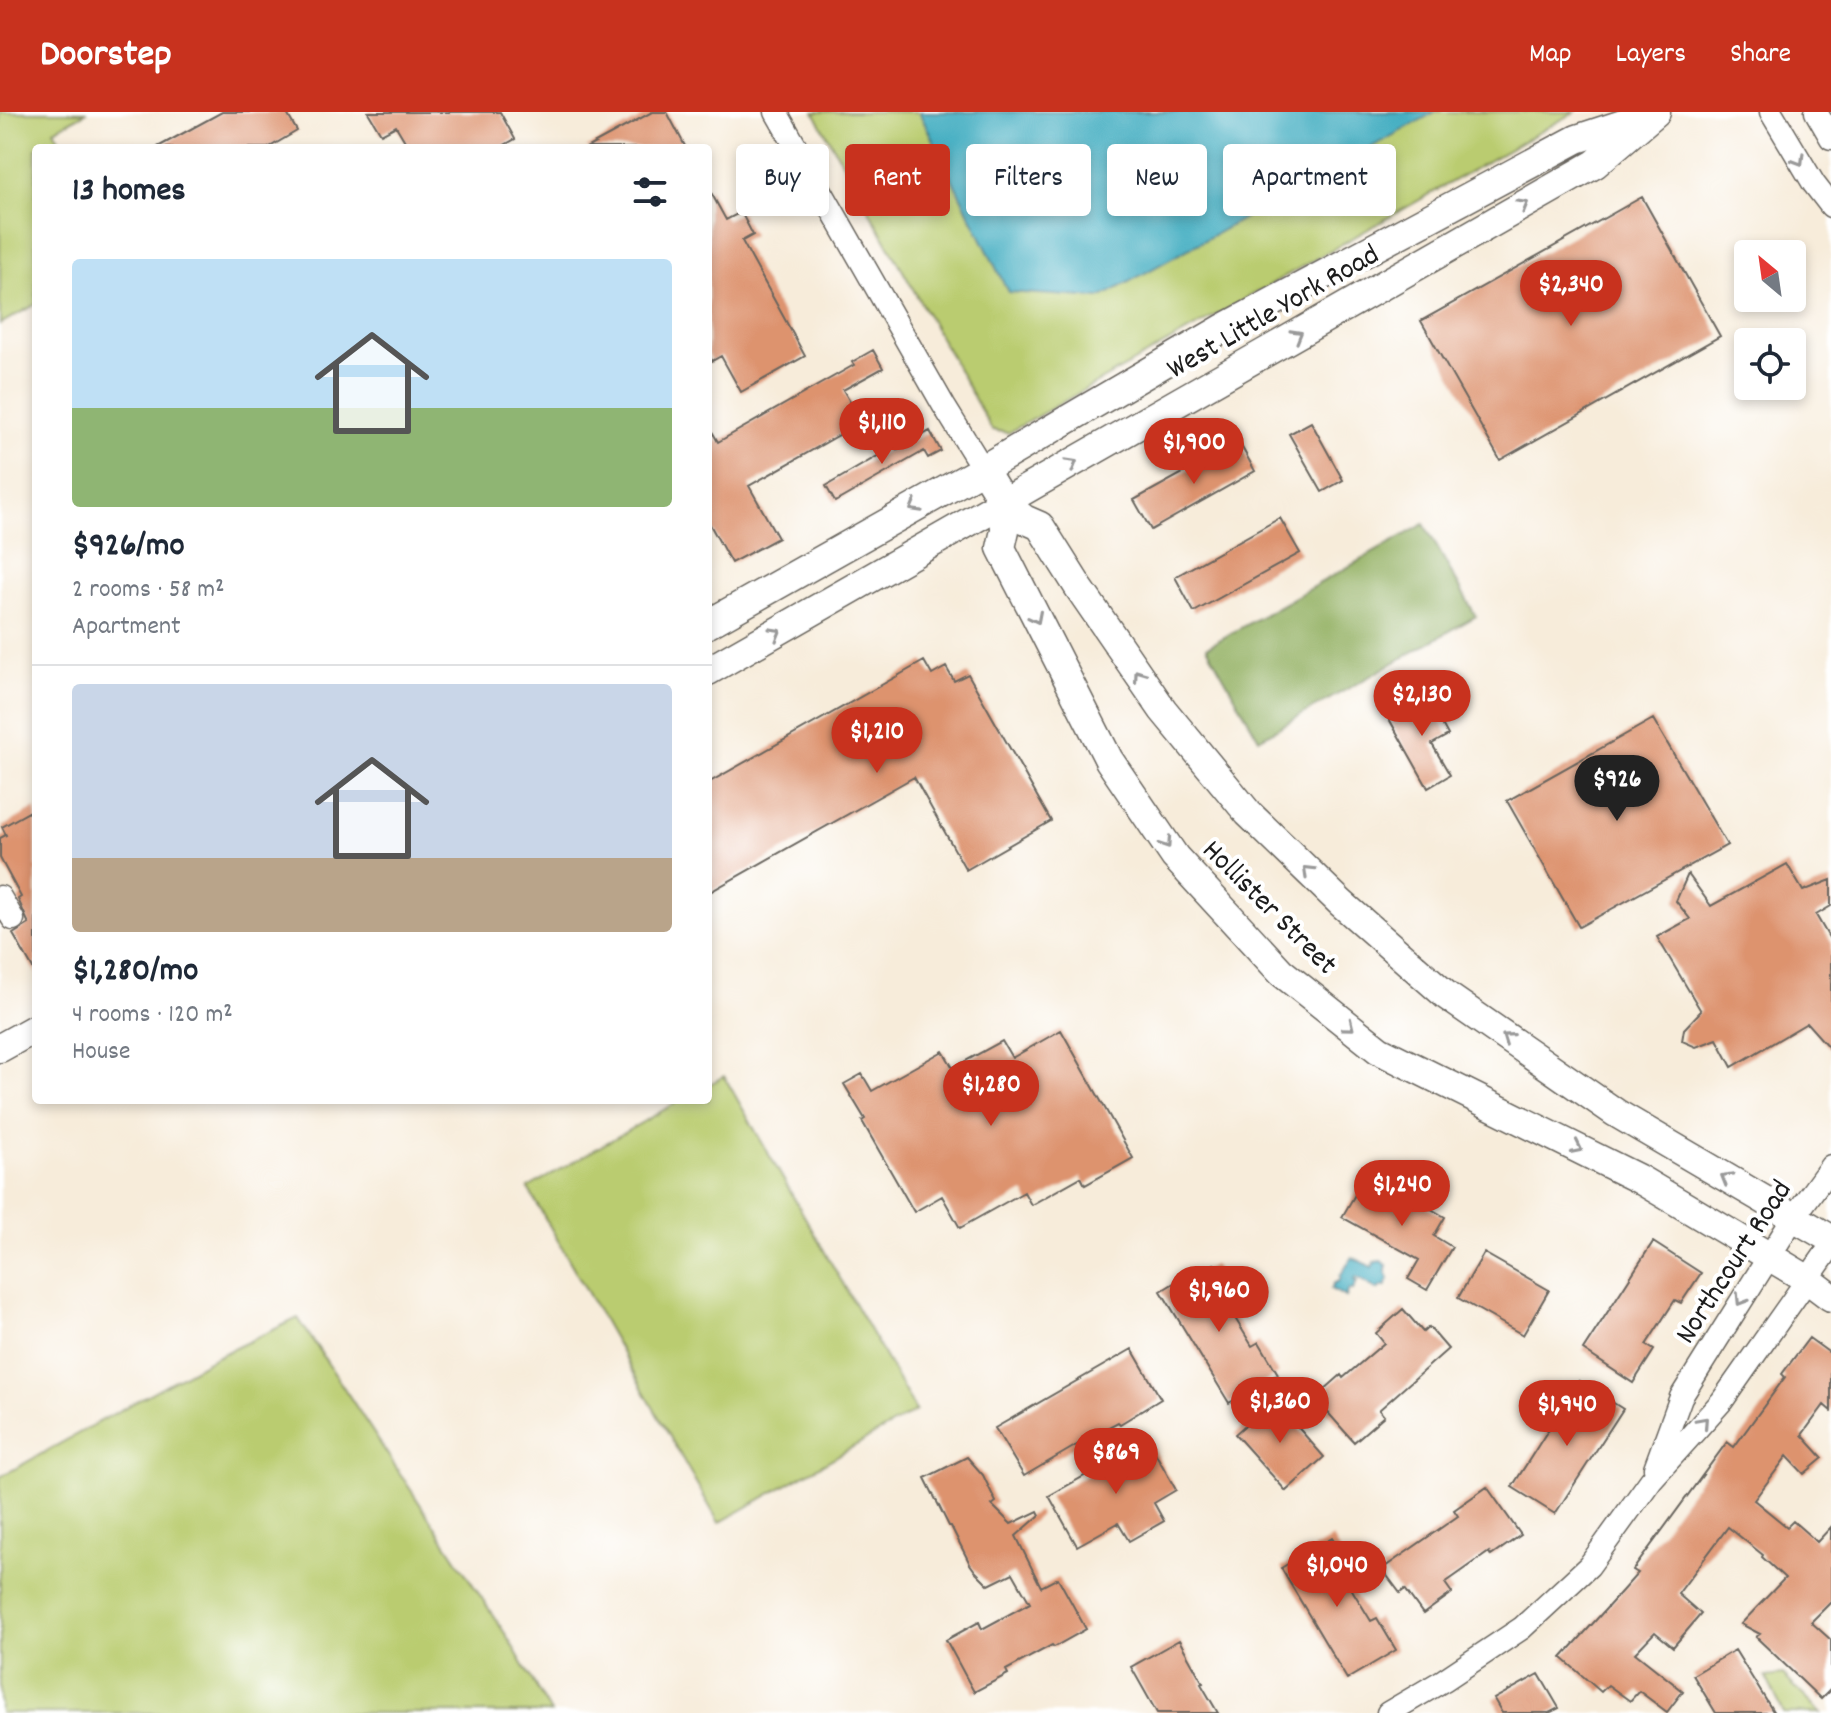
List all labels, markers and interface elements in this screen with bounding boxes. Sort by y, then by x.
text: Doorstep [40,29,172,84]
text: Map [1529,36,1572,76]
text: Layers [1616,36,1686,76]
text: Share [1730,36,1791,76]
chip: Buy [736,144,829,216]
chip: Rent [845,144,950,216]
chip: Filters [966,144,1091,216]
chip: New [1107,144,1207,216]
chip: Apartment [1223,144,1396,216]
one-way arrow [1790,151,1805,166]
text: 13 homes [72,168,186,217]
icon: filters [628,170,672,214]
one-way arrow [1514,199,1529,215]
street label: West Little York Road [1160,236,1388,392]
north arrow [1734,240,1806,312]
map controls [1734,240,1806,400]
pin: $2,340 [1506,260,1636,328]
text: $2,340 [1538,267,1604,304]
icon: home [300,311,444,455]
button: locate [1734,328,1806,400]
one-way arrow [1289,329,1303,345]
pin: $1,110 [817,398,947,466]
text: $1,110 [857,405,907,442]
pin: $1,900 [1129,418,1259,486]
text: $1,900 [1162,425,1226,462]
one-way arrow [1063,458,1078,474]
one-way arrow [910,497,924,513]
text: $926/mo [72,523,185,572]
text: 2 rooms · 58 m² [72,572,225,609]
text: Apartment [72,609,181,646]
one-way arrow [1027,609,1042,624]
one-way arrow [767,627,782,643]
one-way arrow [1134,669,1149,683]
pin: $2,130 [1357,670,1487,738]
text: $2,130 [1392,677,1452,714]
pin: $1,210 [812,707,942,775]
text: $1,210 [849,714,905,751]
icon: home [300,736,444,880]
pin: $926 [1570,755,1664,823]
text: $926 [1592,762,1642,799]
street label: Hollister Street [1190,832,1345,987]
one-way arrow [1156,834,1171,848]
one-way arrow [1303,866,1317,881]
text: $1,280/mo [72,948,198,997]
text: 4 rooms · 120 m² [72,997,233,1034]
one-way arrow [1339,1016,1354,1031]
one-way arrow [1502,1033,1516,1048]
text: House [72,1034,130,1071]
pin: $1,280 [926,1060,1056,1128]
text: $1,280 [961,1067,1021,1104]
one-way arrow [1569,1139,1584,1154]
pin: $1,240 [1337,1160,1467,1228]
text: $1,240 [1372,1167,1432,1204]
one-way arrow [1720,1172,1735,1188]
street label: Northcourt Road [1667,1173,1805,1354]
pin: $1,960 [1154,1266,1284,1334]
text: $1,960 [1188,1273,1250,1310]
one-way arrow [1735,1291,1750,1306]
pin: $1,360 [1215,1377,1345,1445]
pin: $1,940 [1502,1380,1632,1448]
text: $1,360 [1249,1384,1311,1421]
text: $1,940 [1537,1387,1597,1424]
one-way arrow [1694,1417,1708,1432]
pin: $869 [1069,1428,1163,1496]
text: $869 [1092,1435,1140,1472]
pin: $1,040 [1272,1541,1402,1609]
text: $1,040 [1306,1548,1368,1585]

